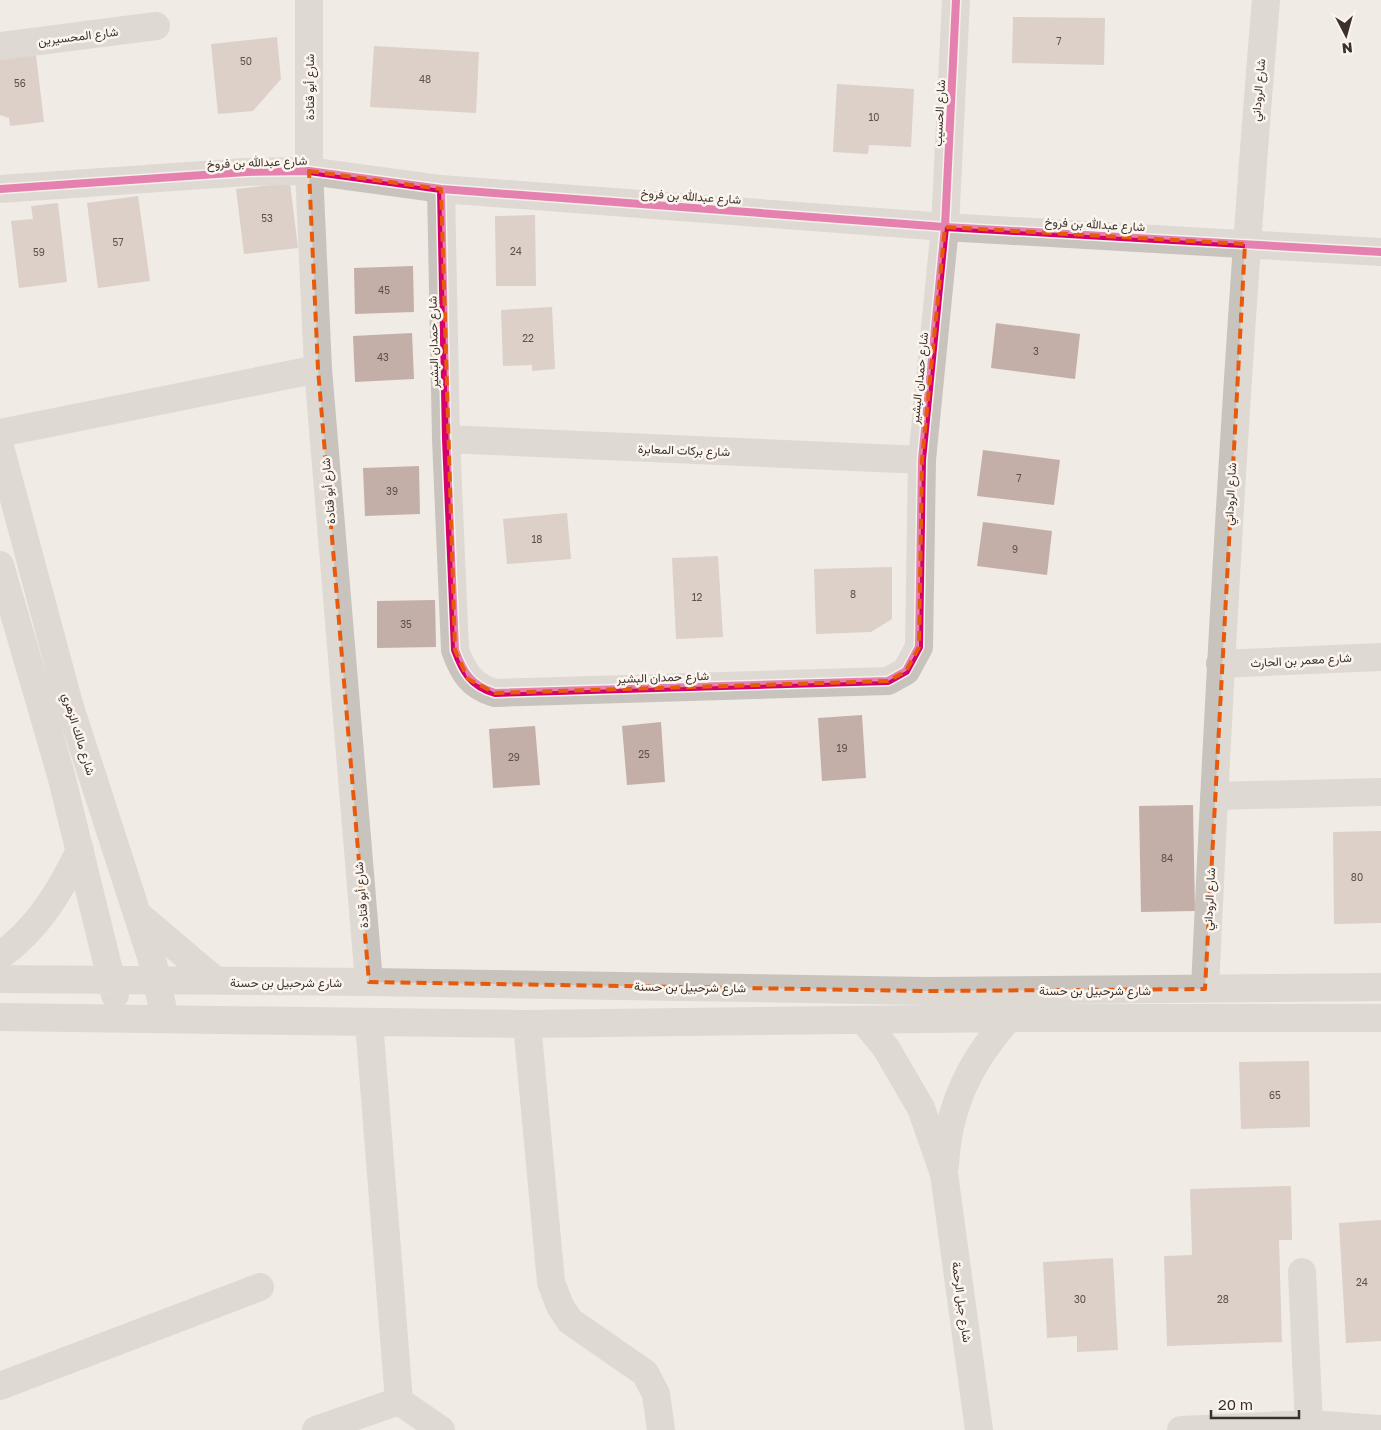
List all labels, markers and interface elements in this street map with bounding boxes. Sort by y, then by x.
north arrow [1321,10,1371,60]
street label: شارع المحسيرين [37,24,119,50]
house number: 7 [1056,35,1062,47]
text: N [1341,39,1354,57]
street label: شارع أبو قتادة [302,54,319,120]
house number: 50 [240,55,252,67]
street label: شارع الروداني [1248,58,1271,122]
house number: 48 [419,73,431,85]
house number: 56 [14,77,26,89]
street label: شارع الحسيب [930,79,950,147]
house number: 10 [868,111,880,123]
street label: شارع عبدالله بن فروخ [206,153,308,173]
street label: شارع عبدالله بن فروخ [640,185,742,209]
house number: 53 [261,212,273,224]
street label: شارع عبدالله بن فروخ [1044,214,1146,236]
house number: 57 [112,236,124,248]
house number: 24 [510,245,522,257]
house number: 59 [33,246,45,258]
house number: 45 [378,284,390,296]
street label: شارع حمدان البشير [425,296,443,389]
street label: شارع حمدان البشير [907,331,933,426]
house number: 22 [522,332,534,344]
house number: 3 [1033,345,1039,357]
house number: 43 [377,351,389,363]
street label: شارع بركات المعابرة [638,441,730,461]
street label: شارع أبو قتادة [318,457,340,525]
street label: شارع الروداني [1221,462,1242,526]
house number: 7 [1016,472,1022,484]
house number: 39 [386,485,398,497]
house number: 18 [532,533,542,545]
house number: 9 [1012,543,1018,555]
house number: 8 [850,588,856,600]
house number: 12 [692,591,703,603]
house number: 35 [400,618,412,630]
street label: شارع معمر بن الحارث [1250,650,1352,672]
street label: شارع حمدان البشير [616,668,709,688]
street label: شارع مالك الزهري [56,691,99,778]
house number: 19 [837,742,847,754]
house number: 25 [638,748,650,760]
house number: 29 [508,751,520,763]
house number: 84 [1161,852,1173,864]
street label: شارع أبو قتادة [351,861,373,929]
street label: شارع الروداني [1200,867,1221,931]
house number: 80 [1351,871,1363,883]
street label: شارع شرحبيل بن حسنة [230,975,342,992]
street label: شارع شرحبيل بن حسنة [634,979,746,997]
street label: شارع شرحبيل بن حسنة [1039,983,1151,1000]
house number: 65 [1269,1089,1281,1101]
street label: شارع جبل الرحمة [947,1261,975,1344]
house number: 24 [1356,1276,1368,1288]
house number: 30 [1074,1293,1086,1305]
house number: 28 [1217,1293,1229,1305]
scale bar [1211,1388,1298,1420]
text: 20 m [1218,1395,1253,1413]

